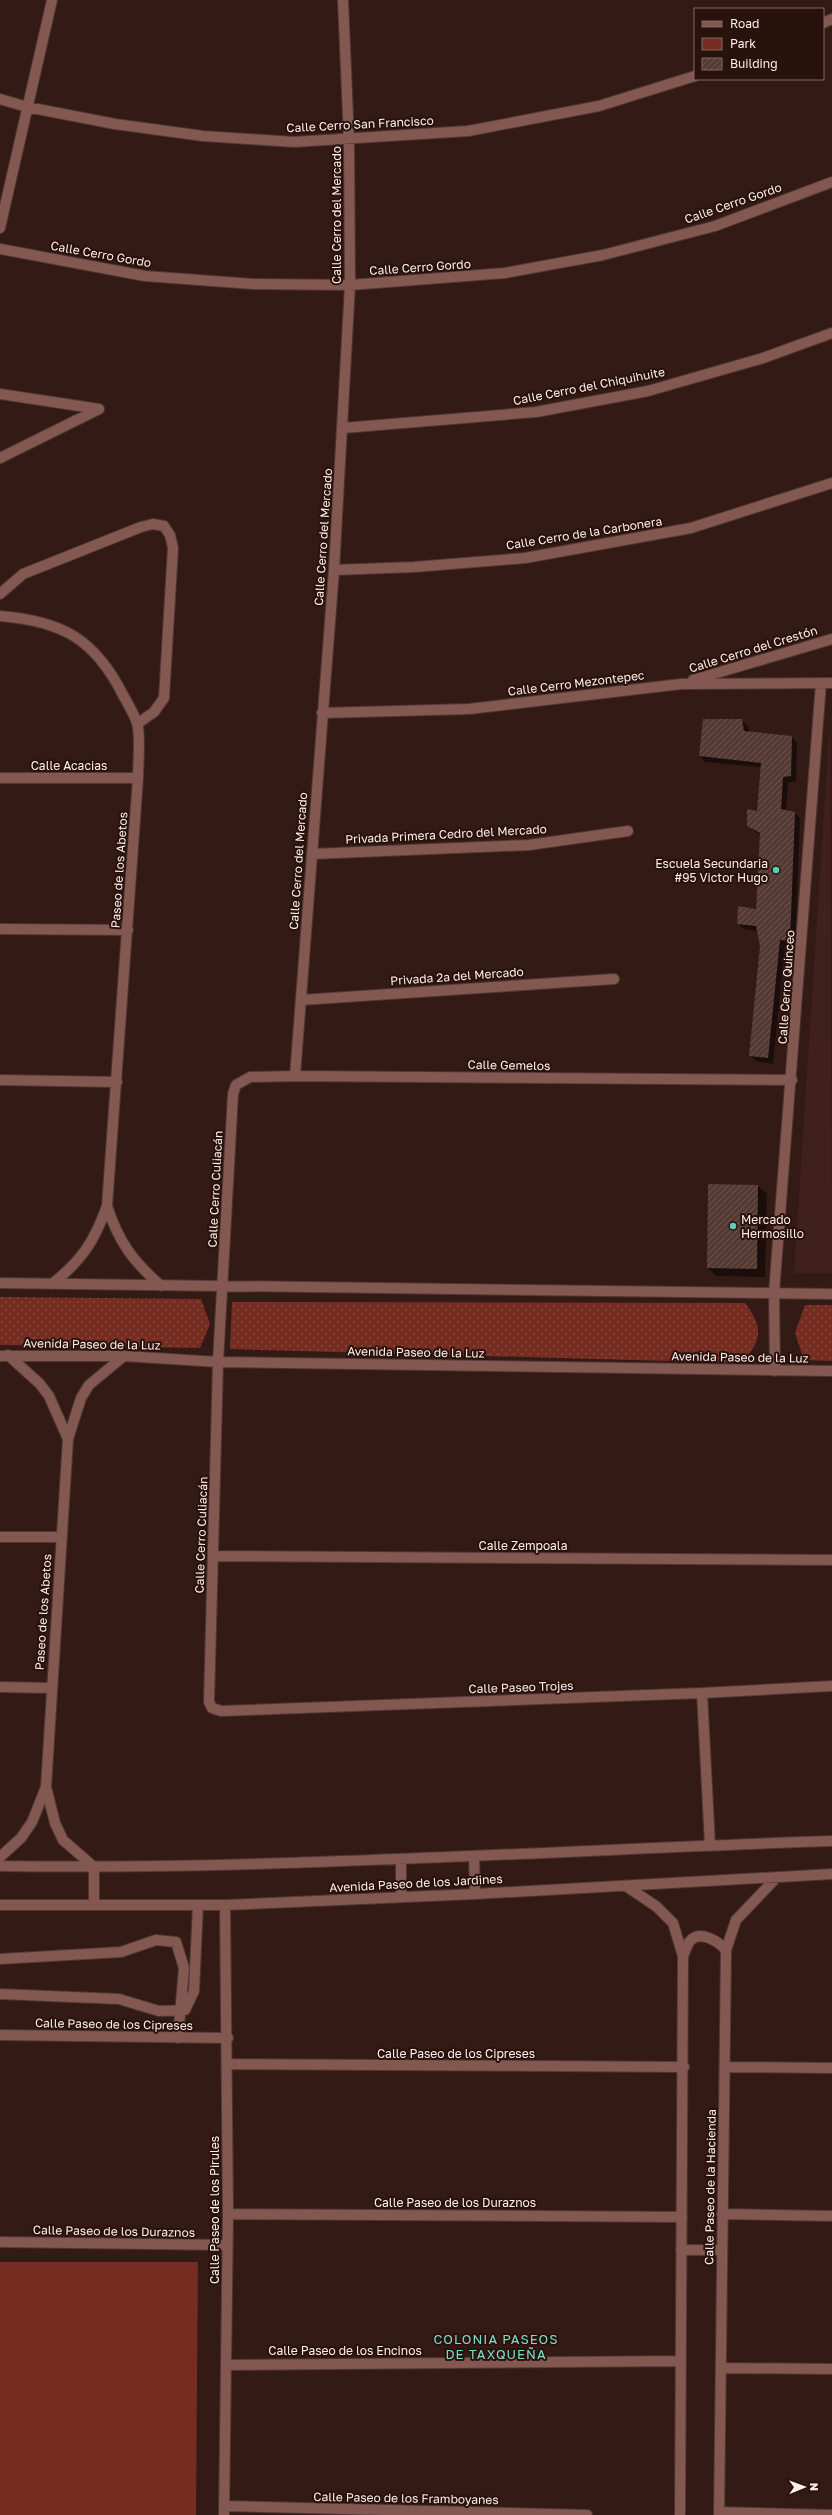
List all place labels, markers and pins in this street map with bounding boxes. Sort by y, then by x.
place label: Escuela Secundaria #95 Victor Hugo [655,856,768,885]
marker: Escuela Secundaria #95 Victor Hugo [771,865,781,875]
place label: Mercado Hermosillo [741,1212,804,1241]
marker: Mercado Hermosillo [728,1221,738,1231]

